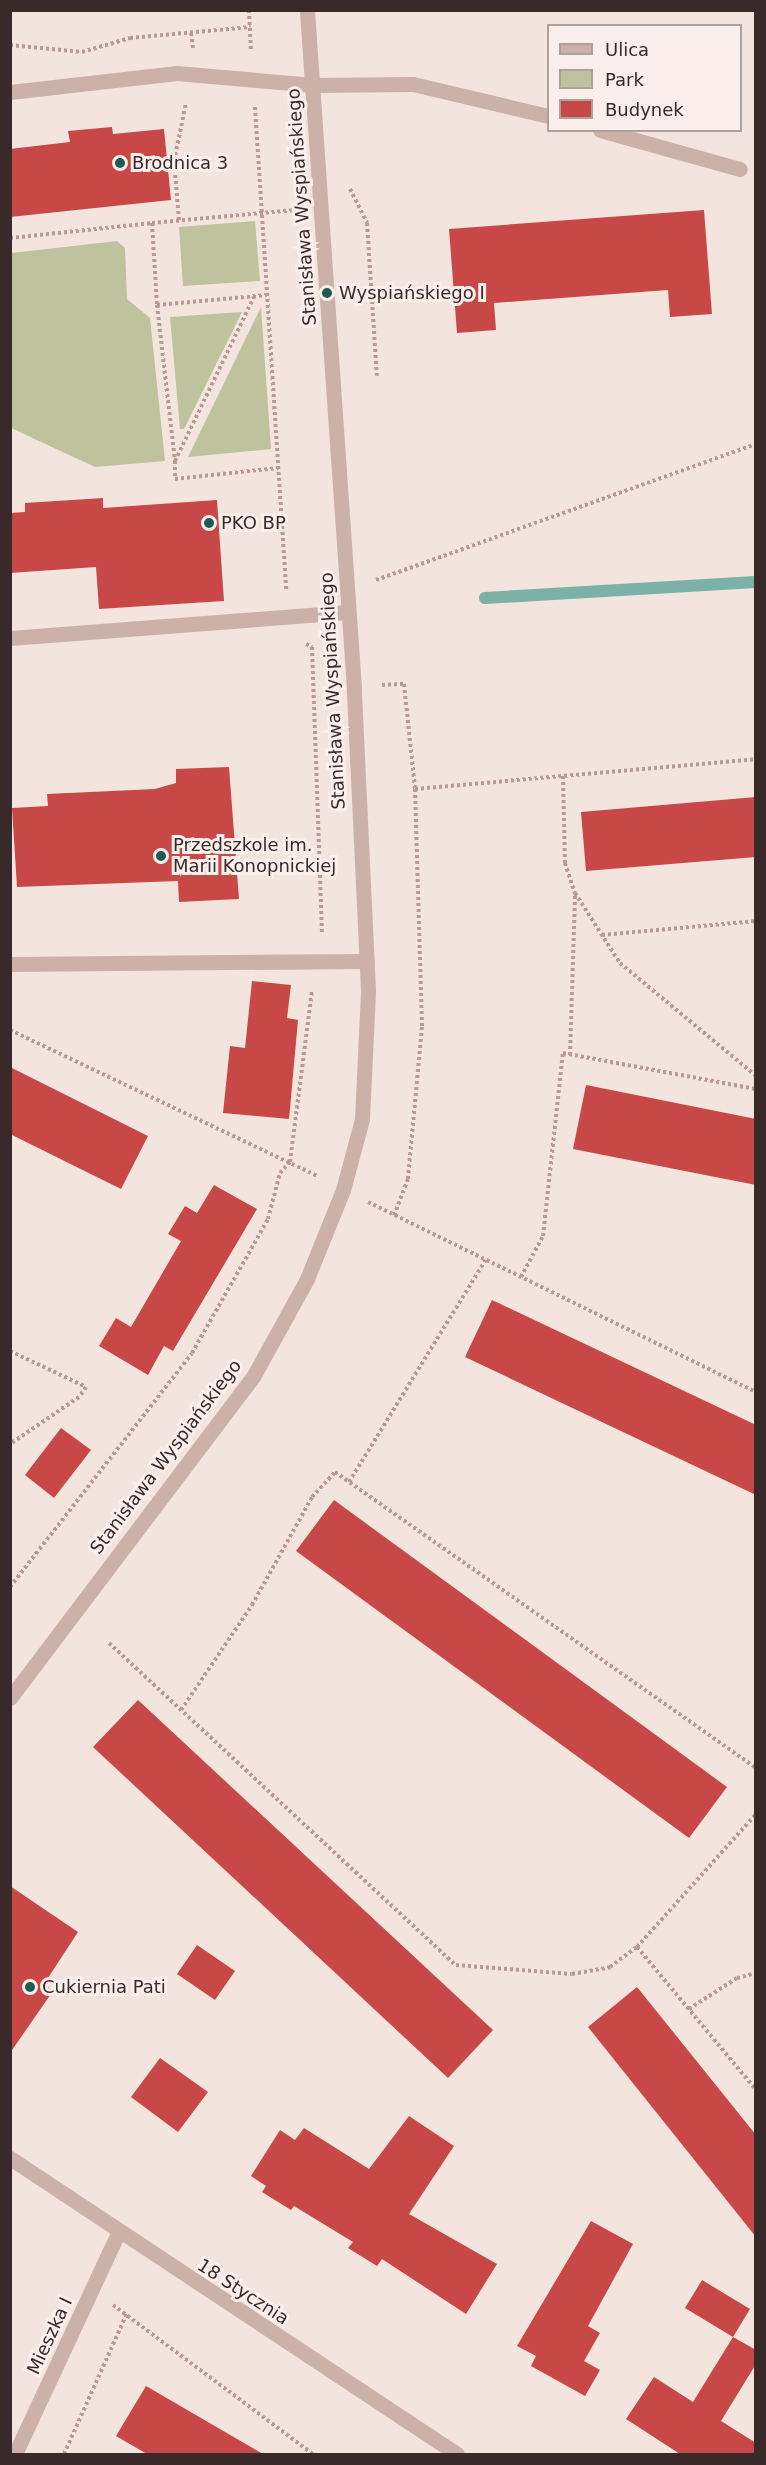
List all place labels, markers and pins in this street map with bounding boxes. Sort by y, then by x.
place label: Brodnica 3 [132,152,228,174]
marker: Brodnica 3 [113,156,127,170]
place label: Wyspiańskiego I [339,282,485,304]
marker: Wyspiańskiego I [320,286,334,300]
place label: PKO BP [221,512,286,534]
marker: PKO BP [202,516,216,530]
place label: Przedszkole im. Marii Konopnickiej [173,835,336,878]
marker: Przedszkole im. Marii Konopnickiej [154,849,168,863]
place label: Cukiernia Pati [42,1976,166,1998]
marker: Cukiernia Pati [23,1980,37,1994]

